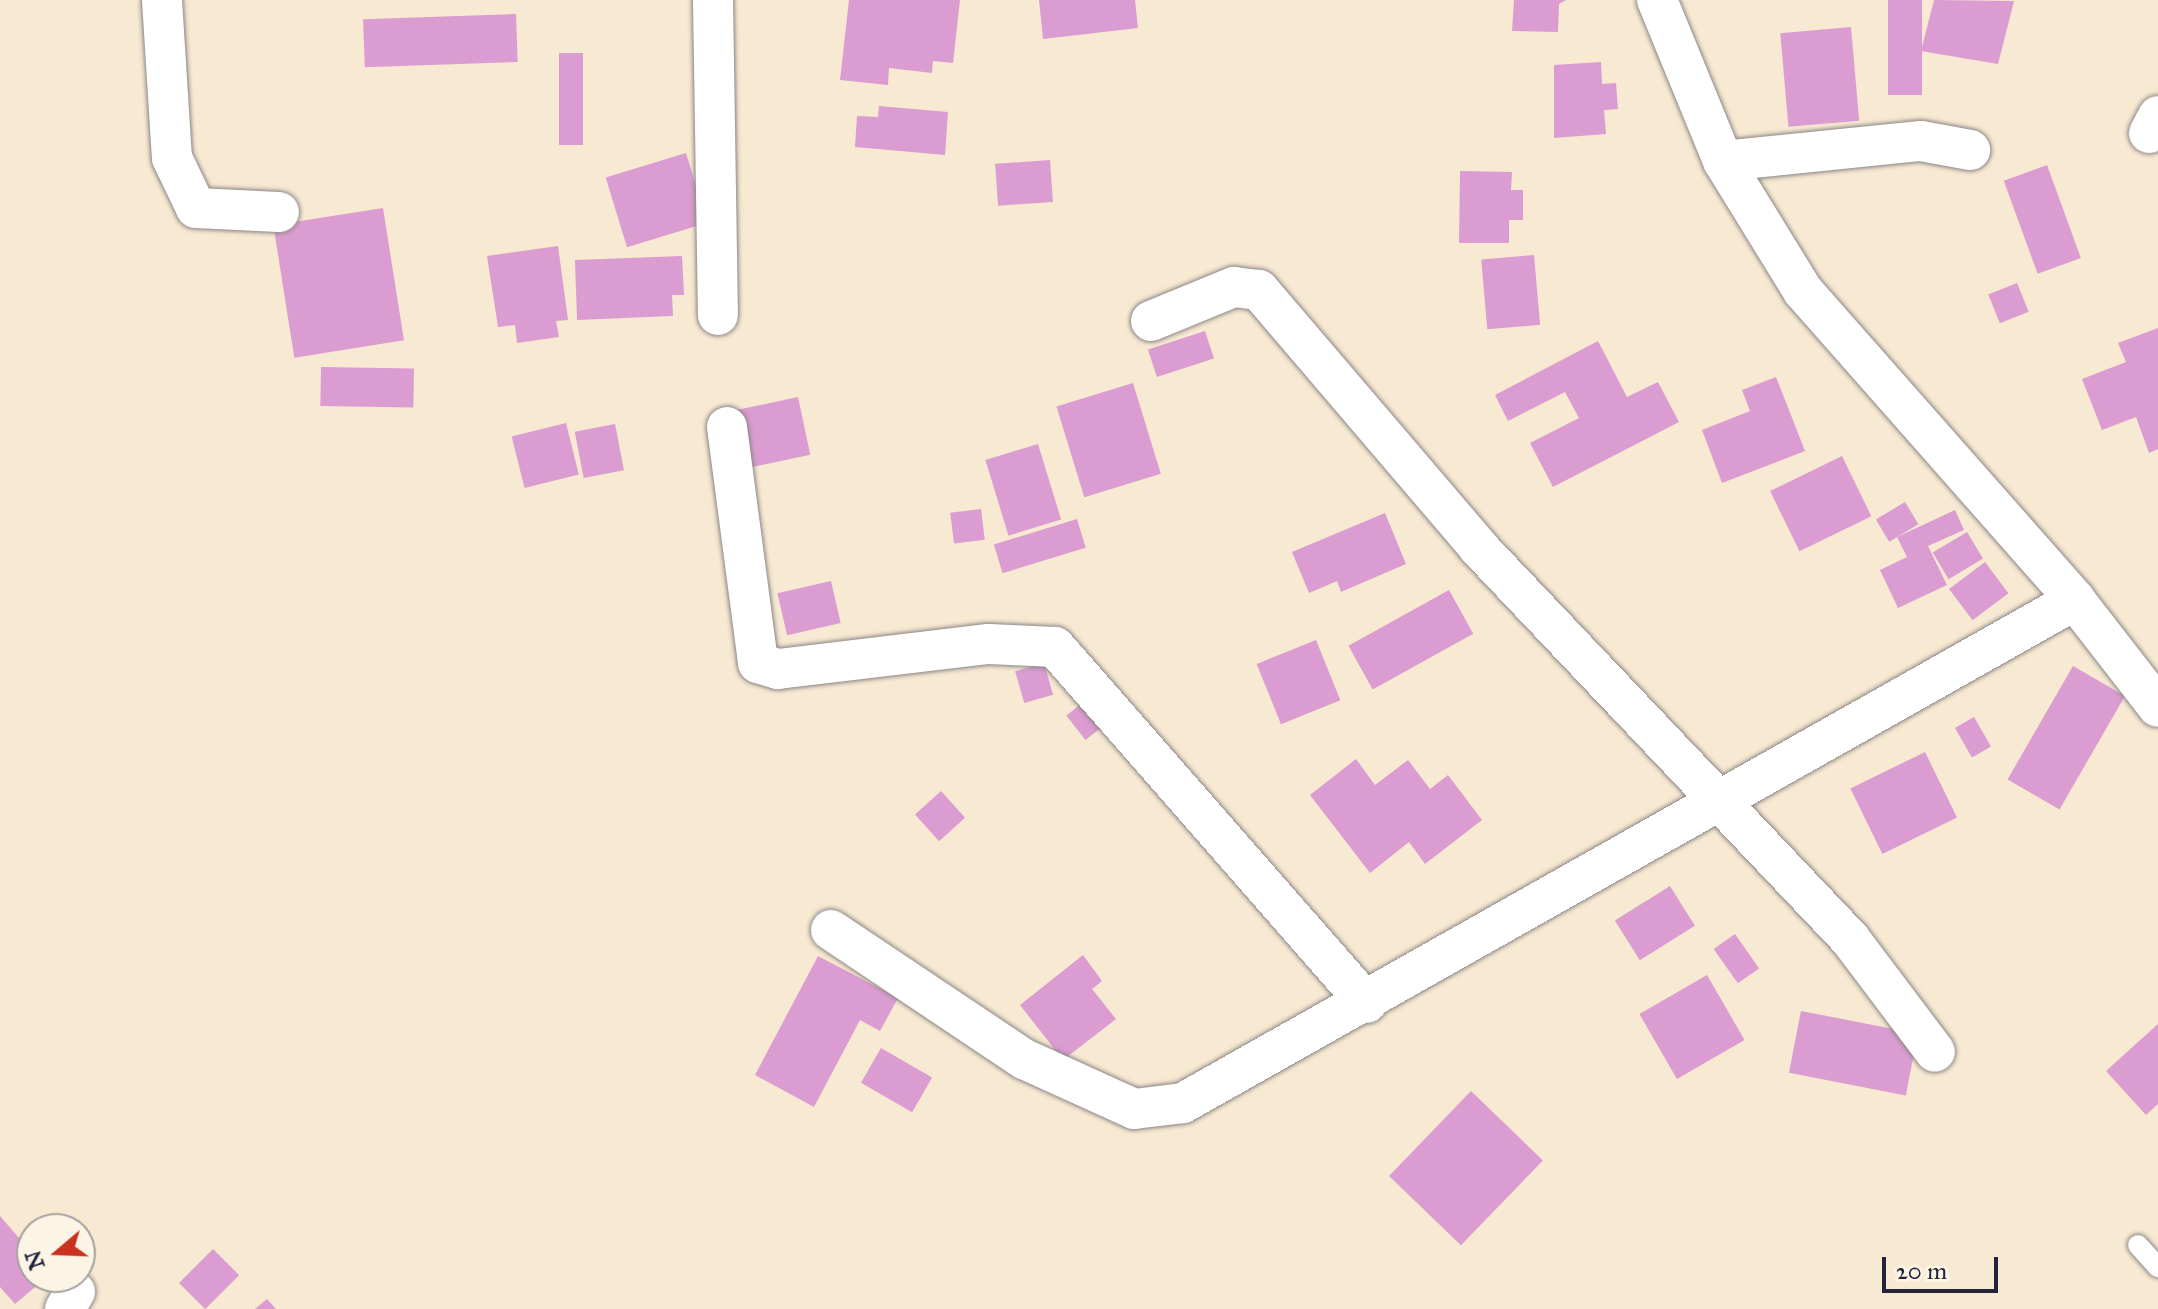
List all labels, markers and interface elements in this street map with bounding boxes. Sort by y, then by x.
north arrow [16,1213,96,1293]
scale bar [1886,1241,2002,1291]
text: N [19,1247,51,1274]
text: 20 m [1896,1256,1947,1286]

